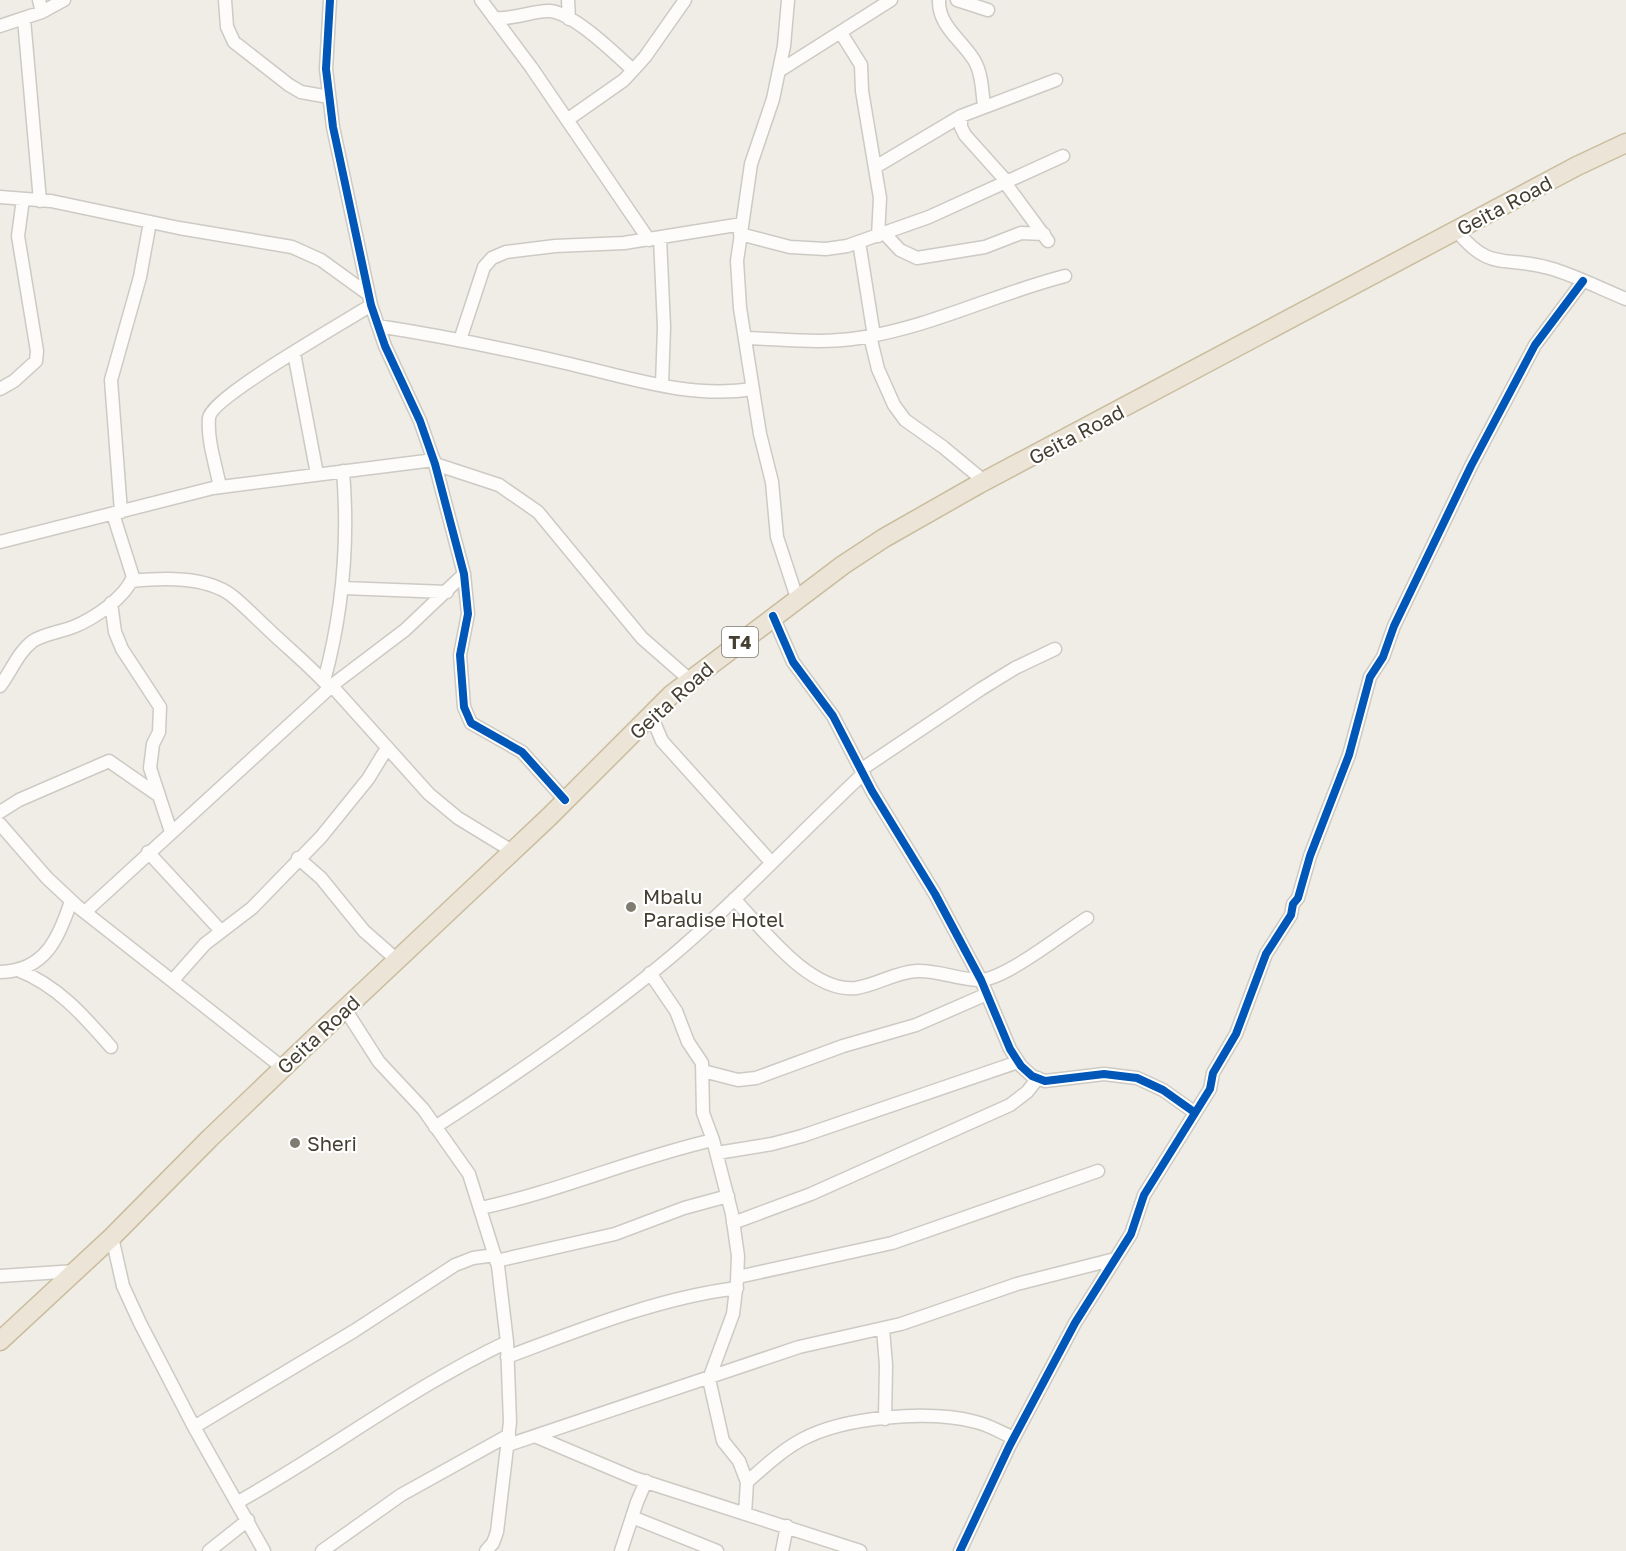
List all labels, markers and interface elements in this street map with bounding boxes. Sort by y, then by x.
street label: Geita Road [1452,170,1556,240]
street label: Geita Road [1024,399,1128,469]
road number: T4 [722,627,758,657]
street label: Geita Road [624,656,718,744]
place label: Mbalu Paradise Hotel [643,884,784,931]
marker: Mbalu Paradise Hotel [624,900,638,914]
street label: Geita Road [272,990,364,1078]
place label: Sheri [307,1131,357,1155]
marker: Sheri [288,1136,302,1150]

